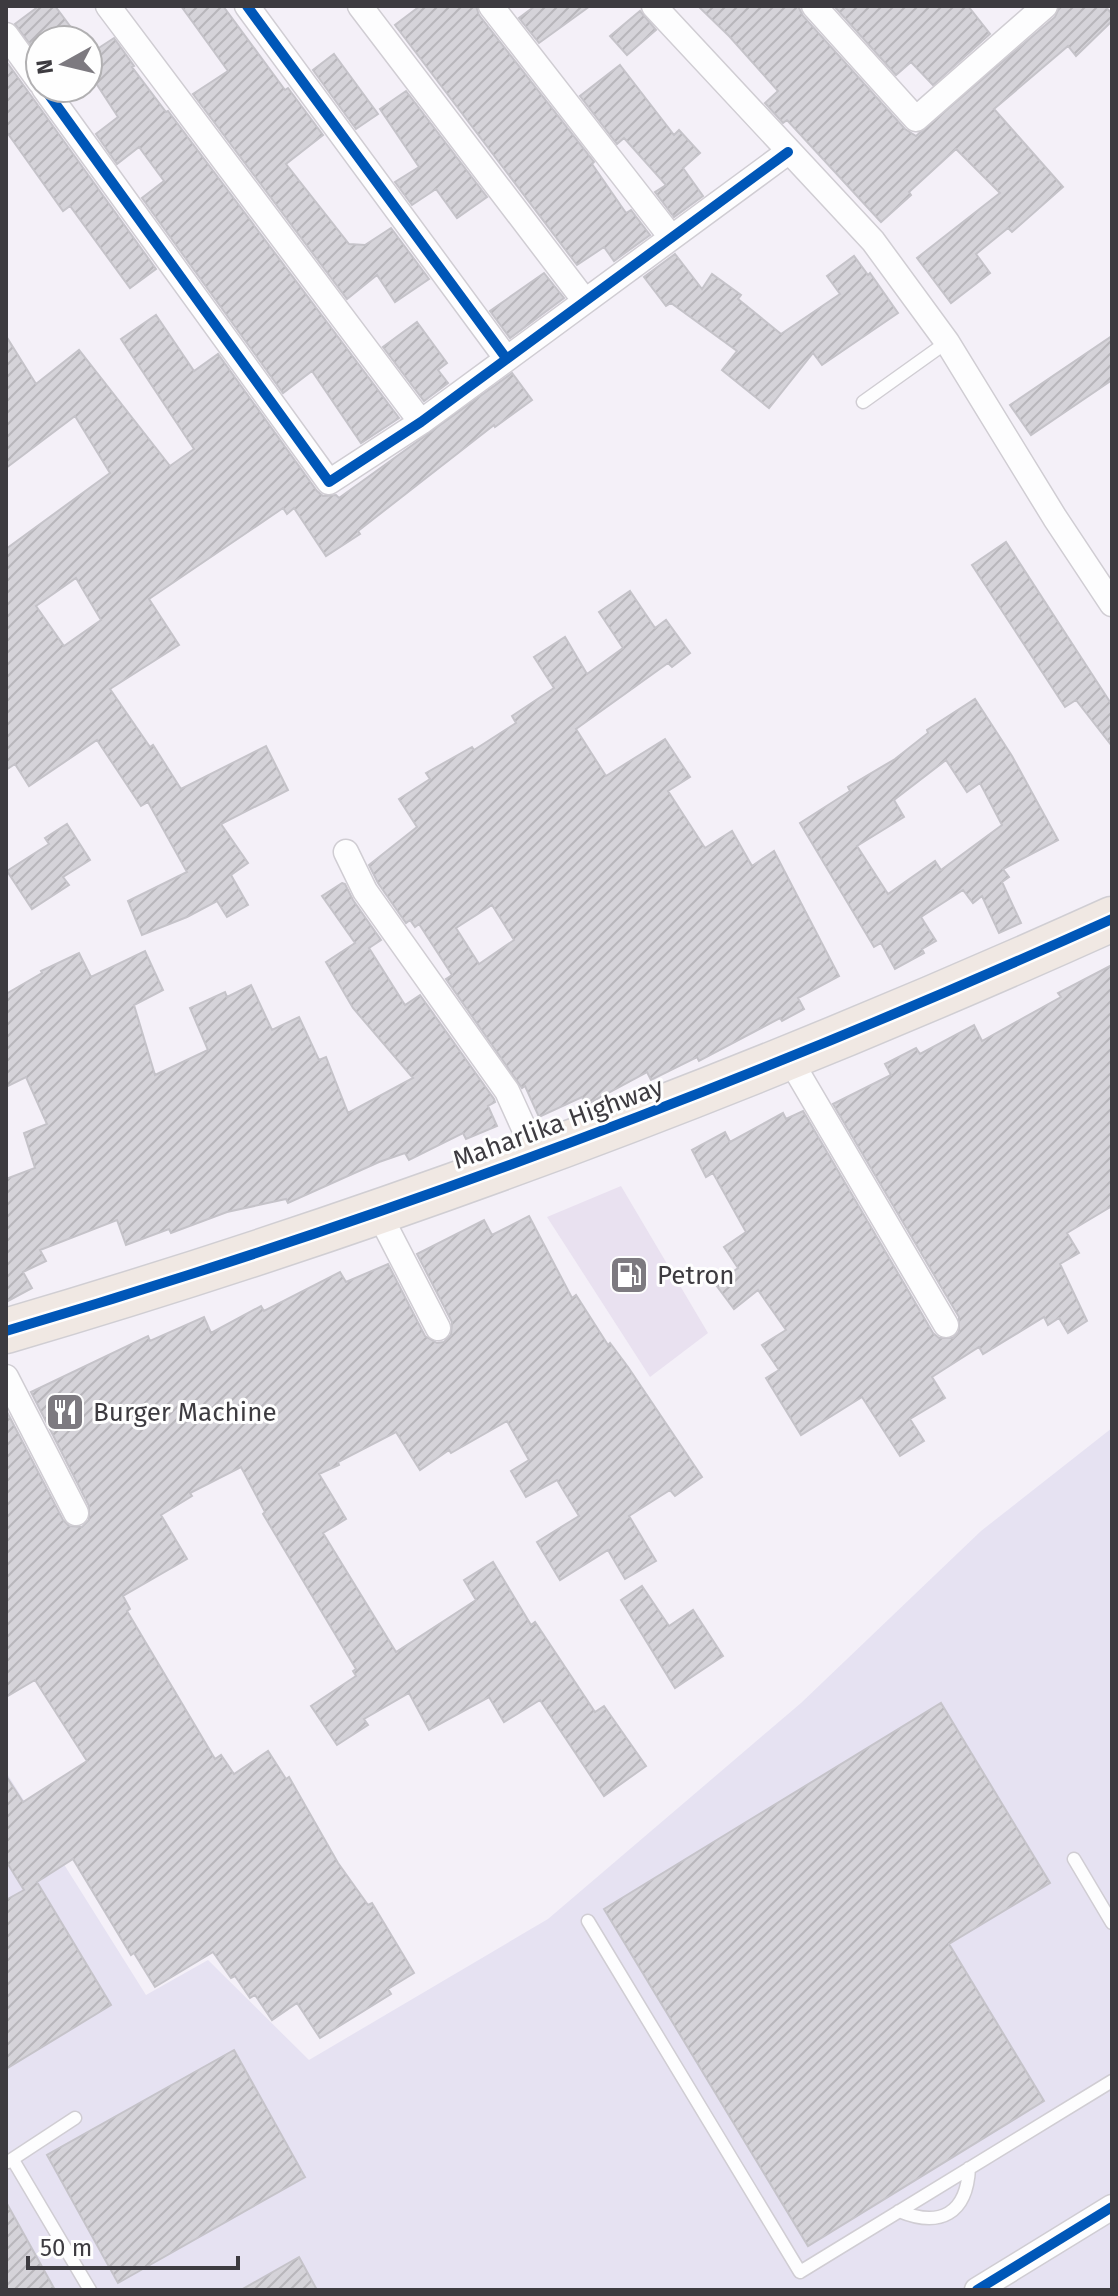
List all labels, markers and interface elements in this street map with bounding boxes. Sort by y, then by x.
north arrow [24,24,104,104]
text: N [30,58,59,76]
street label: Maharlika Highway [449,1071,668,1176]
fuel station icon: Petron [608,1254,650,1296]
place label: Petron [657,1260,735,1291]
restaurant icon: Burger Machine [44,1391,86,1433]
place label: Burger Machine [93,1397,277,1428]
scale bar [28,2220,238,2270]
text: 50 m [40,2234,92,2262]

